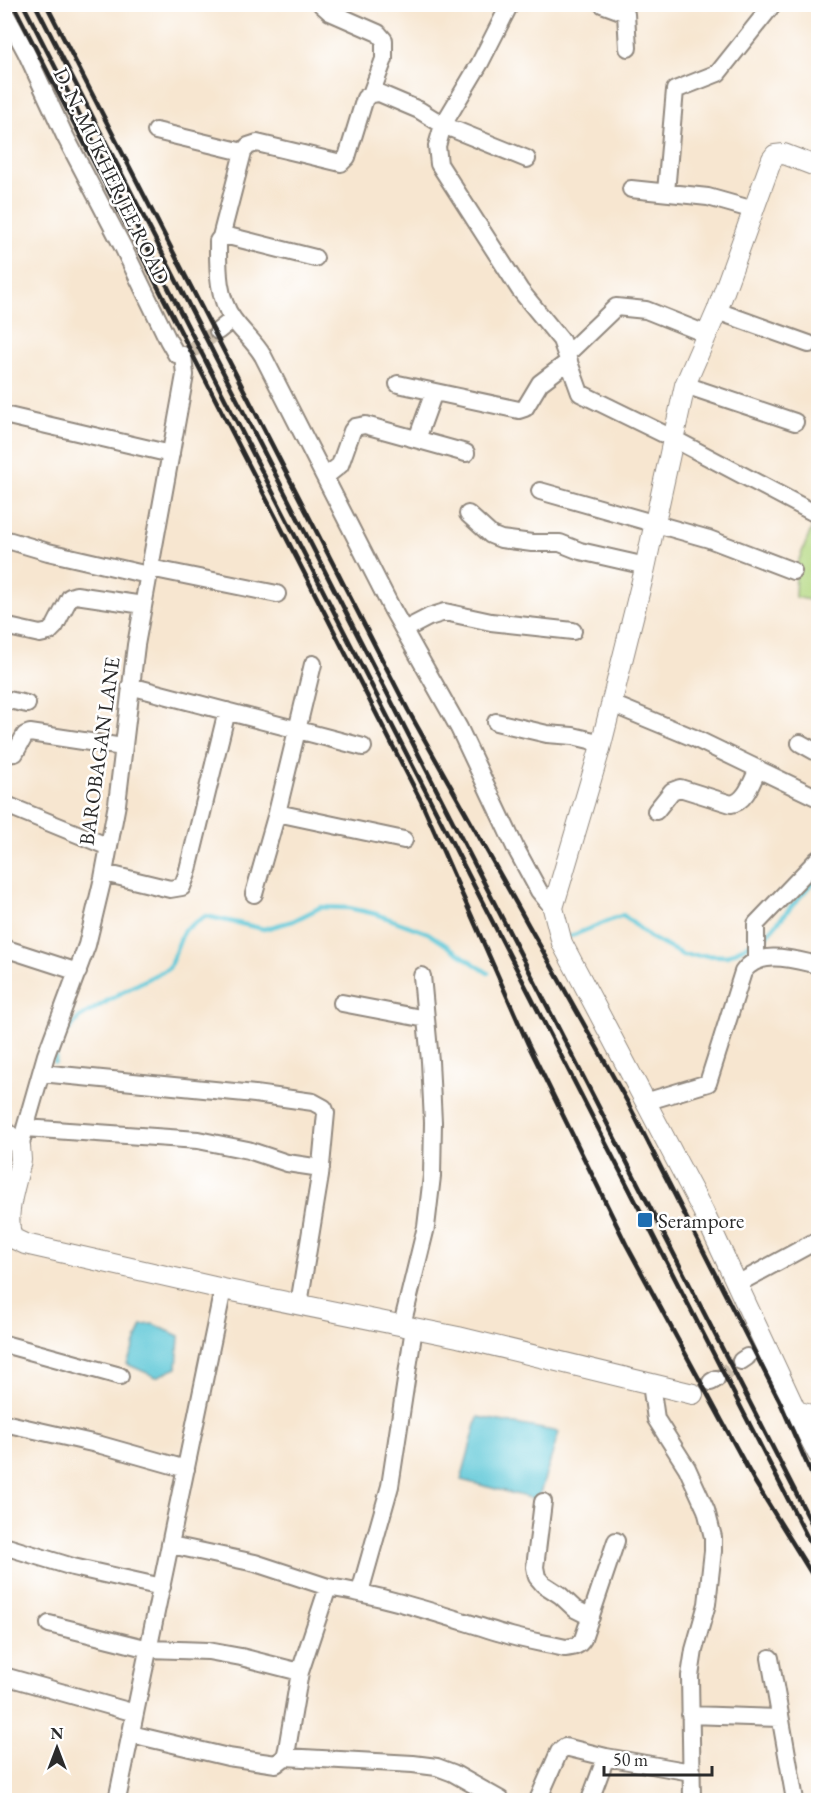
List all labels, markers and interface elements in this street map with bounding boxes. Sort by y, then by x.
street label: D. N. MUKHERJEE ROAD [48,63,176,289]
street label: BAROBAGAN LANE [72,655,126,847]
place label: Serampore [658,1207,744,1234]
marker: Serampore [636,1211,654,1229]
north arrow [27,1718,87,1778]
text: N [51,1723,64,1744]
scale bar [604,1739,712,1777]
text: 50 m [613,1748,648,1771]

